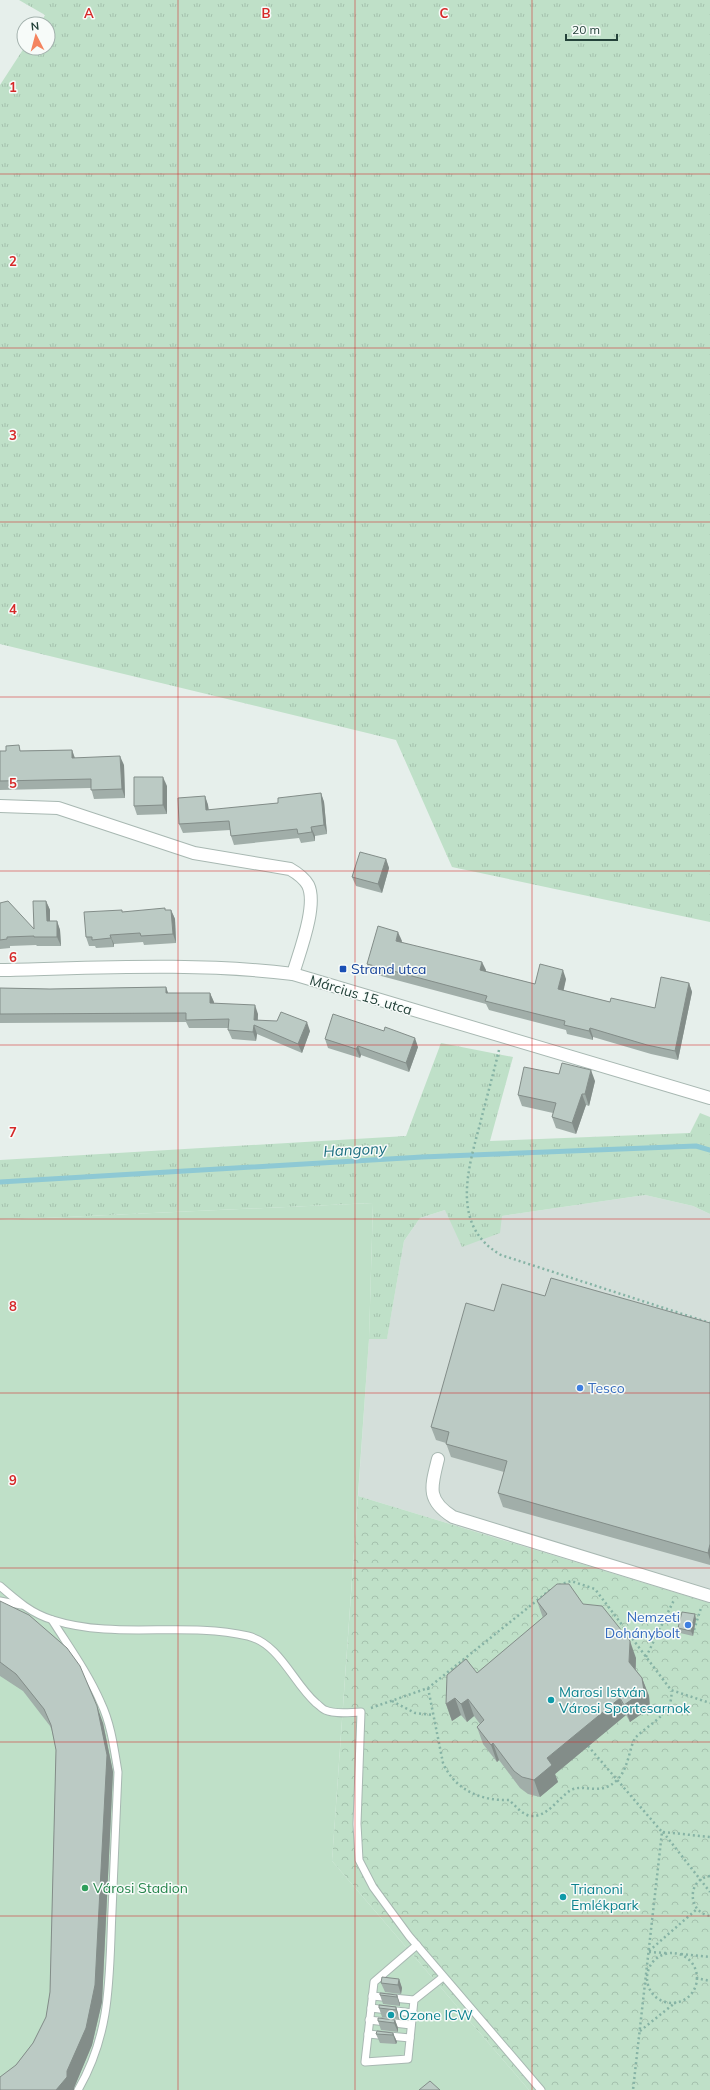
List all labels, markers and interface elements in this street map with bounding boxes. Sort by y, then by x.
text: A [84,5,94,21]
text: B [262,5,271,21]
text: C [440,5,449,21]
north arrow [16,16,56,56]
scale bar [566,16,617,42]
text: N [30,19,40,33]
text: 20 m [572,22,600,37]
text: 1 [9,79,17,95]
text: 2 [9,253,17,269]
text: 3 [9,427,17,443]
text: 4 [9,601,17,617]
text: 5 [9,775,17,791]
text: 6 [9,949,17,965]
place label: Strand utca [351,960,426,978]
marker: Strand utca [338,964,348,974]
street label: Március 15. utca [308,971,414,1019]
text: 7 [9,1124,17,1140]
water label: Hangony [323,1138,388,1161]
text: 8 [9,1298,17,1314]
place label: Tesco [588,1379,625,1397]
marker: Tesco [575,1383,585,1393]
text: 9 [9,1472,17,1488]
place label: Nemzeti Dohánybolt [605,1608,680,1642]
marker: Nemzeti Dohánybolt [683,1620,693,1630]
place label: Marosi István Városi Sportcsarnok [559,1683,691,1717]
marker: Marosi István Városi Sportcsarnok [546,1695,556,1705]
place label: Városi Stadion [93,1879,188,1897]
place label: Trianoni Emlékpark [571,1880,640,1914]
marker: Városi Stadion [80,1883,90,1893]
marker: Trianoni Emlékpark [558,1892,568,1902]
place label: Ozone ICW [399,2006,473,2024]
marker: Ozone ICW [386,2010,396,2020]

